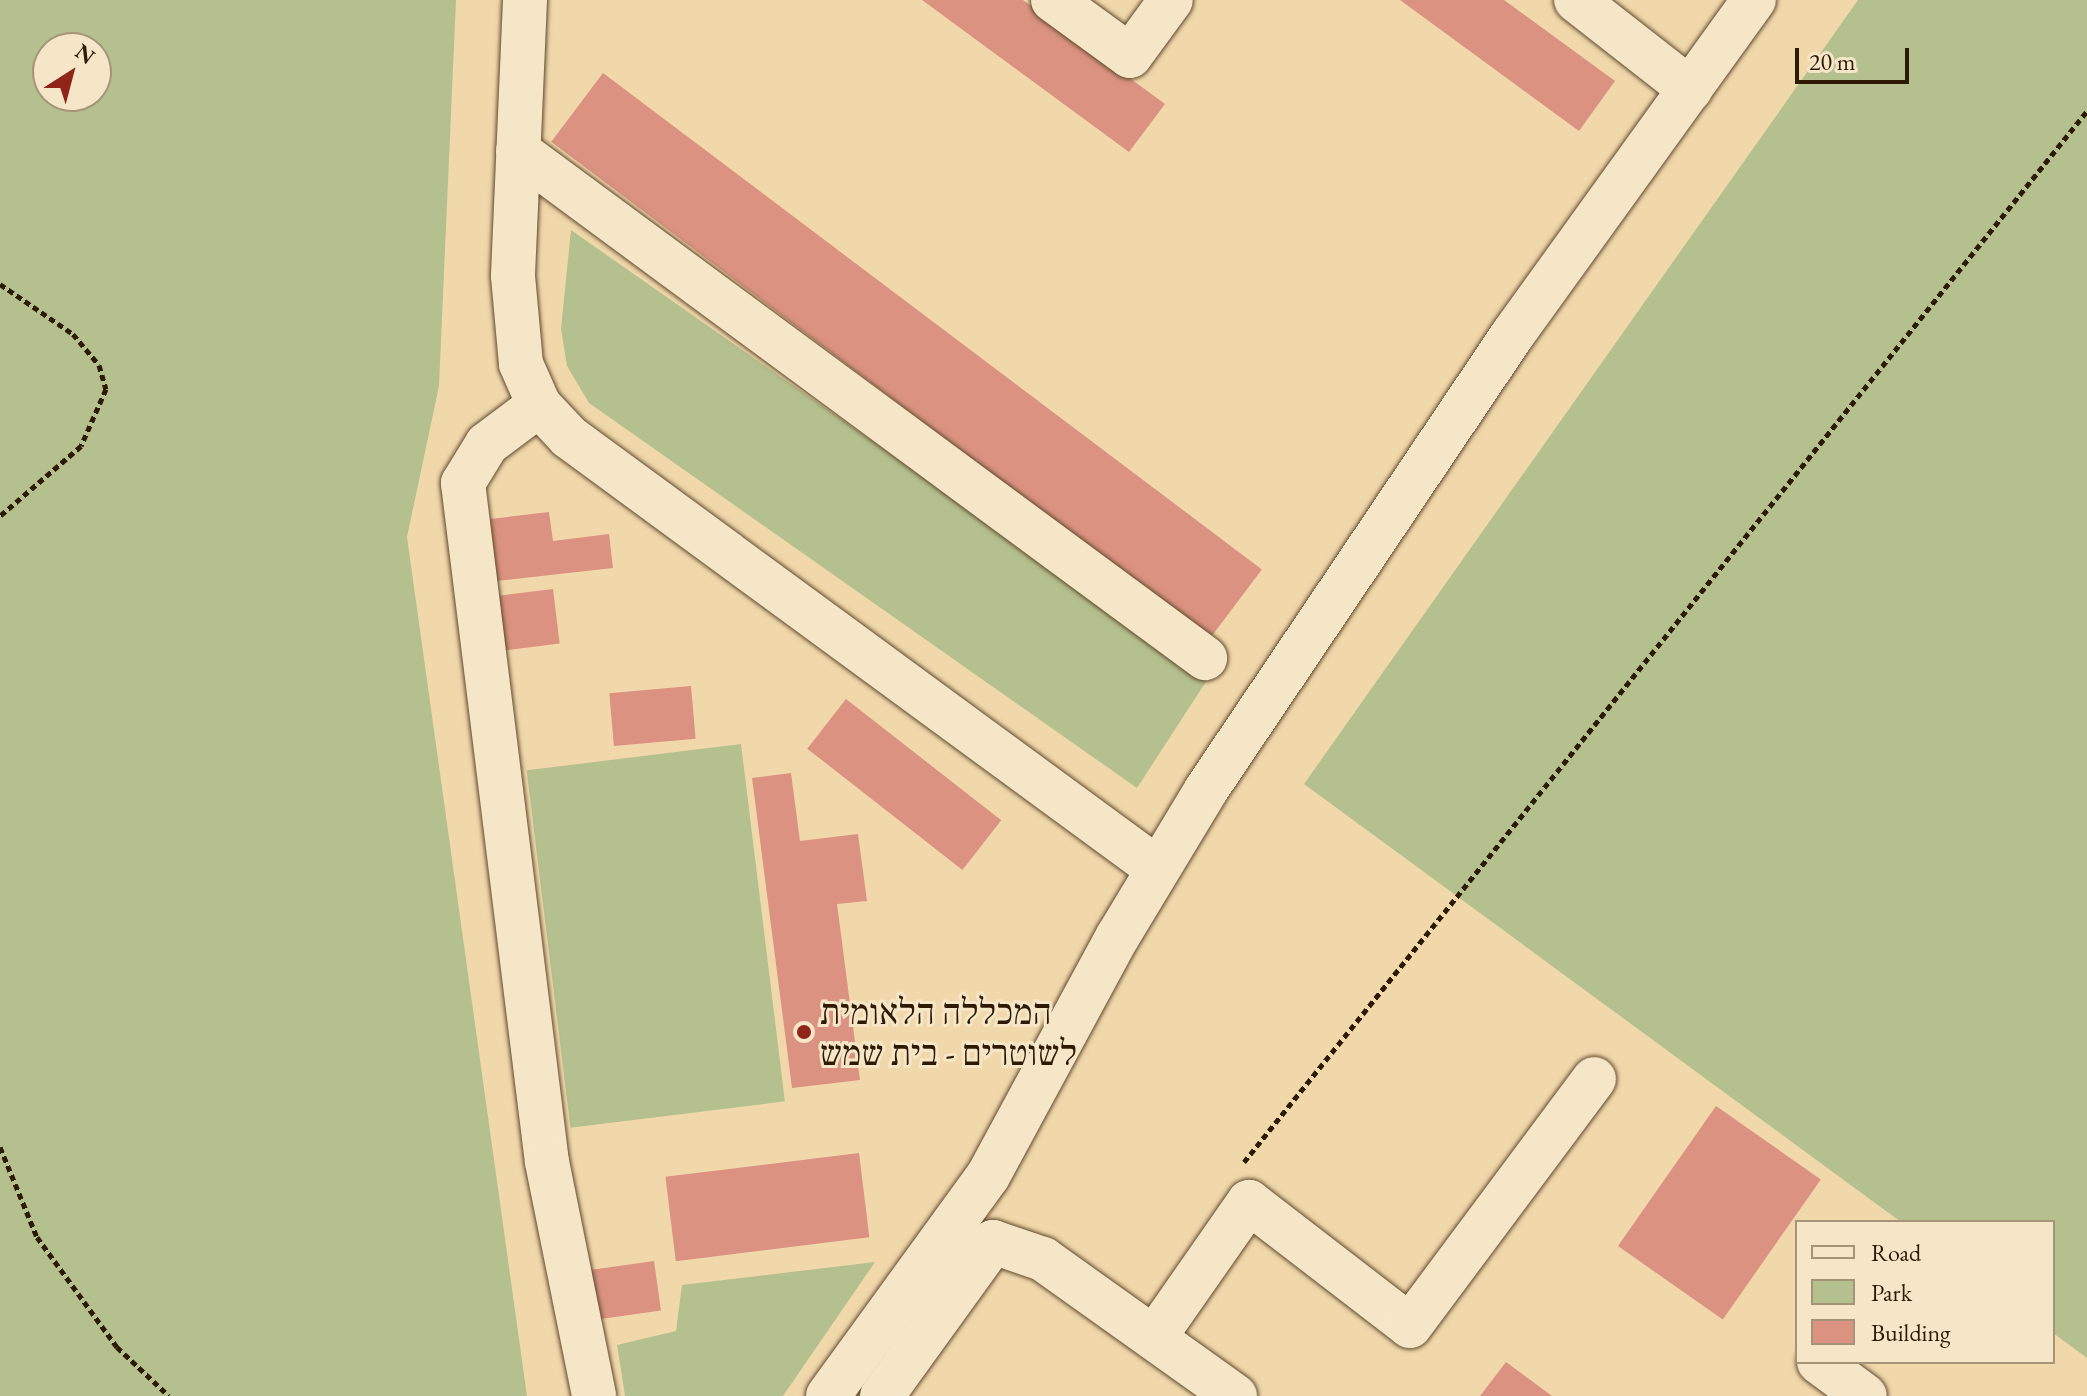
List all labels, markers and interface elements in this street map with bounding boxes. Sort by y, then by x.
north arrow [32,32,112,112]
scale bar [1799,32,1913,82]
text: N [69,37,101,71]
text: 20 m [1809,46,1856,77]
place label: המכללה הלאומית לשוטרים - בית שמש [820,989,1077,1074]
marker: המכללה הלאומית לשוטרים - בית שמש [795,1023,813,1041]
legend [1795,1220,2055,1364]
text: Road [1871,1237,1921,1268]
text: Park [1871,1277,1912,1308]
text: Building [1871,1317,1951,1348]

